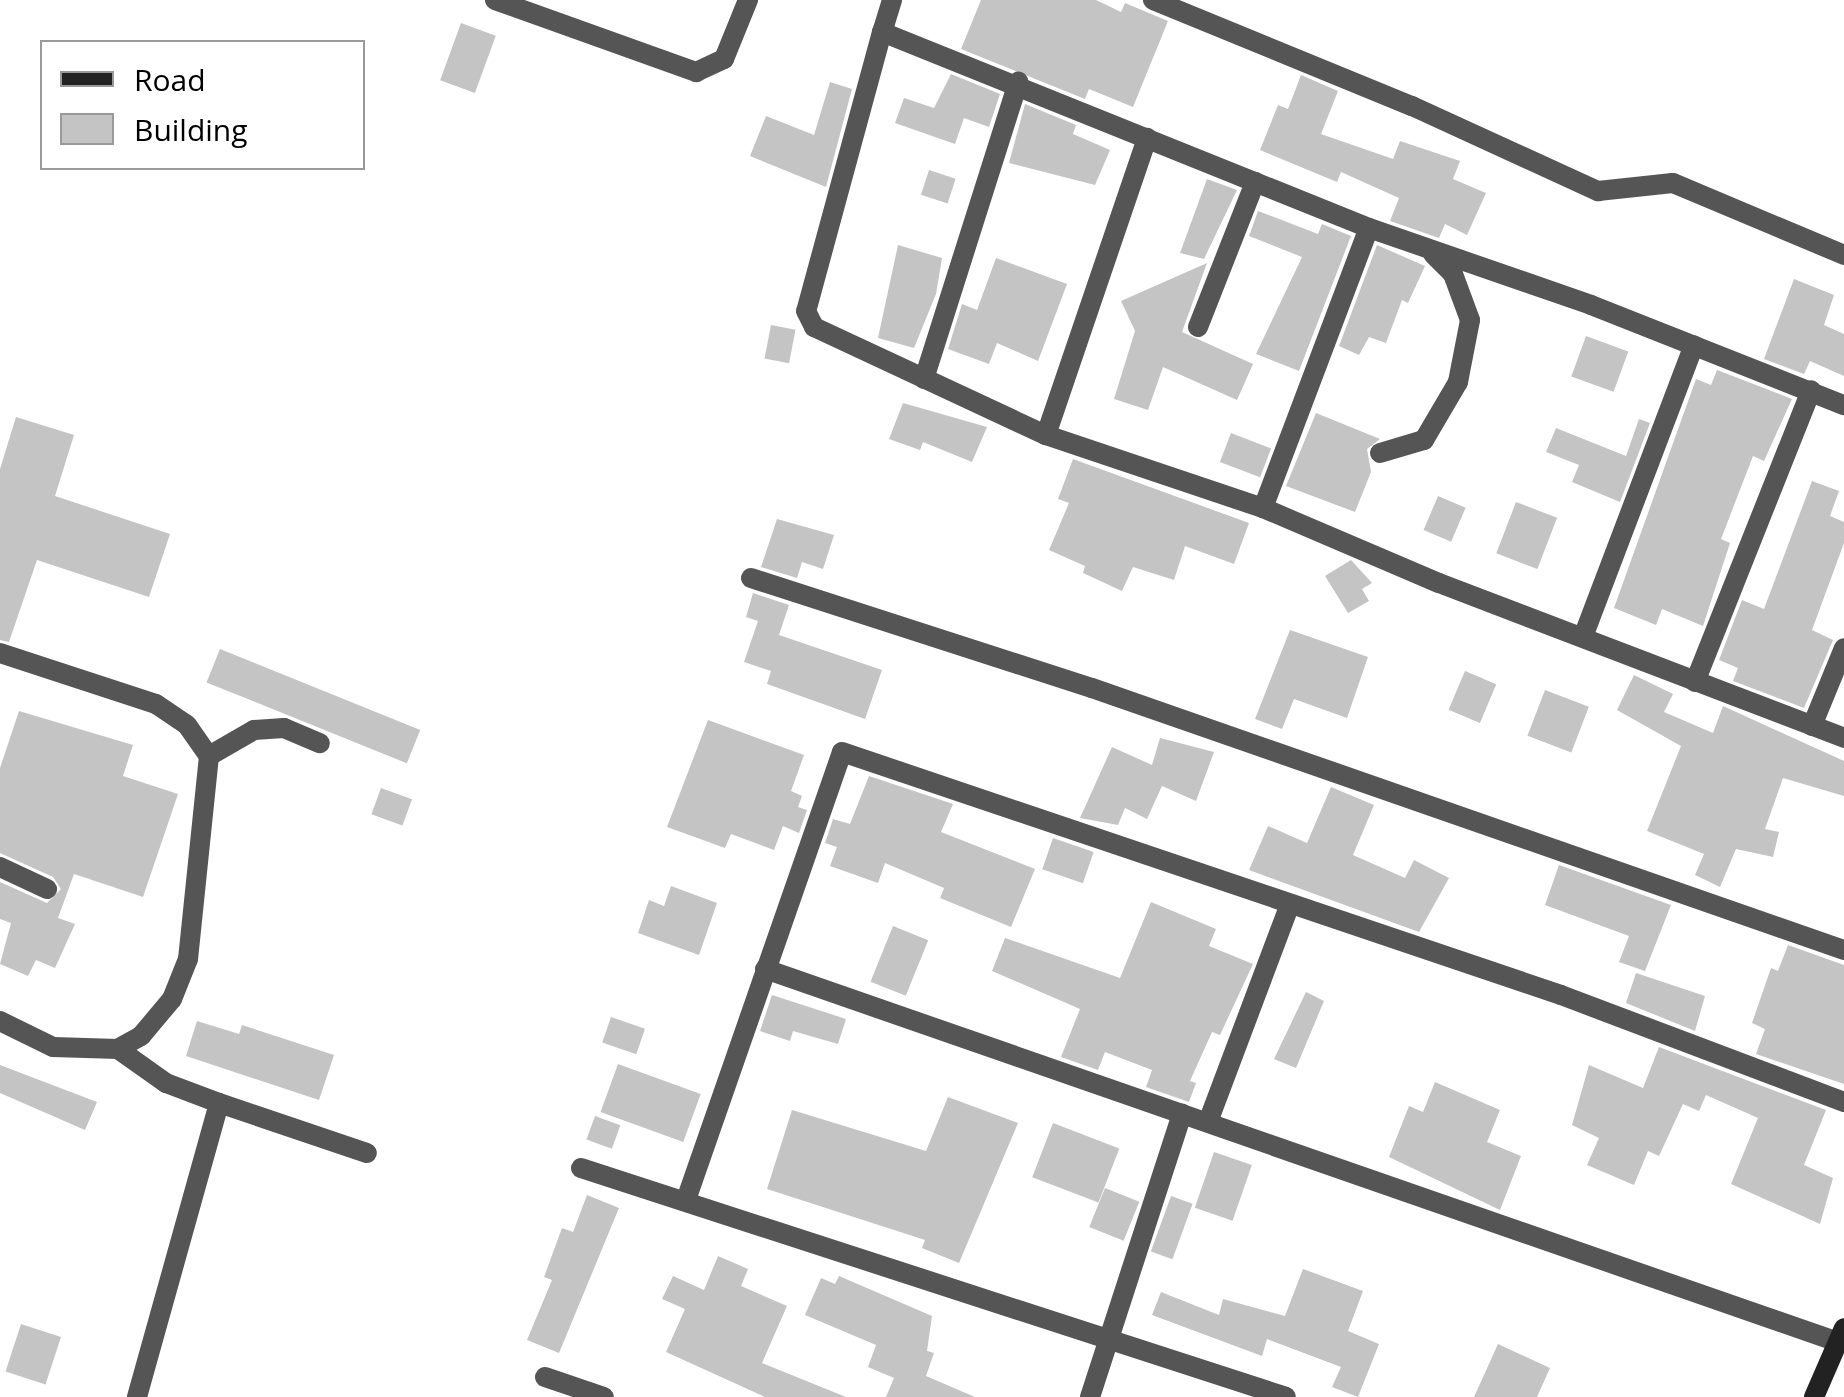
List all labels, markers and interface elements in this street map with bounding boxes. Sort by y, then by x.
legend [40,40,365,170]
text: Road [134,59,206,100]
text: Building [134,109,248,150]

